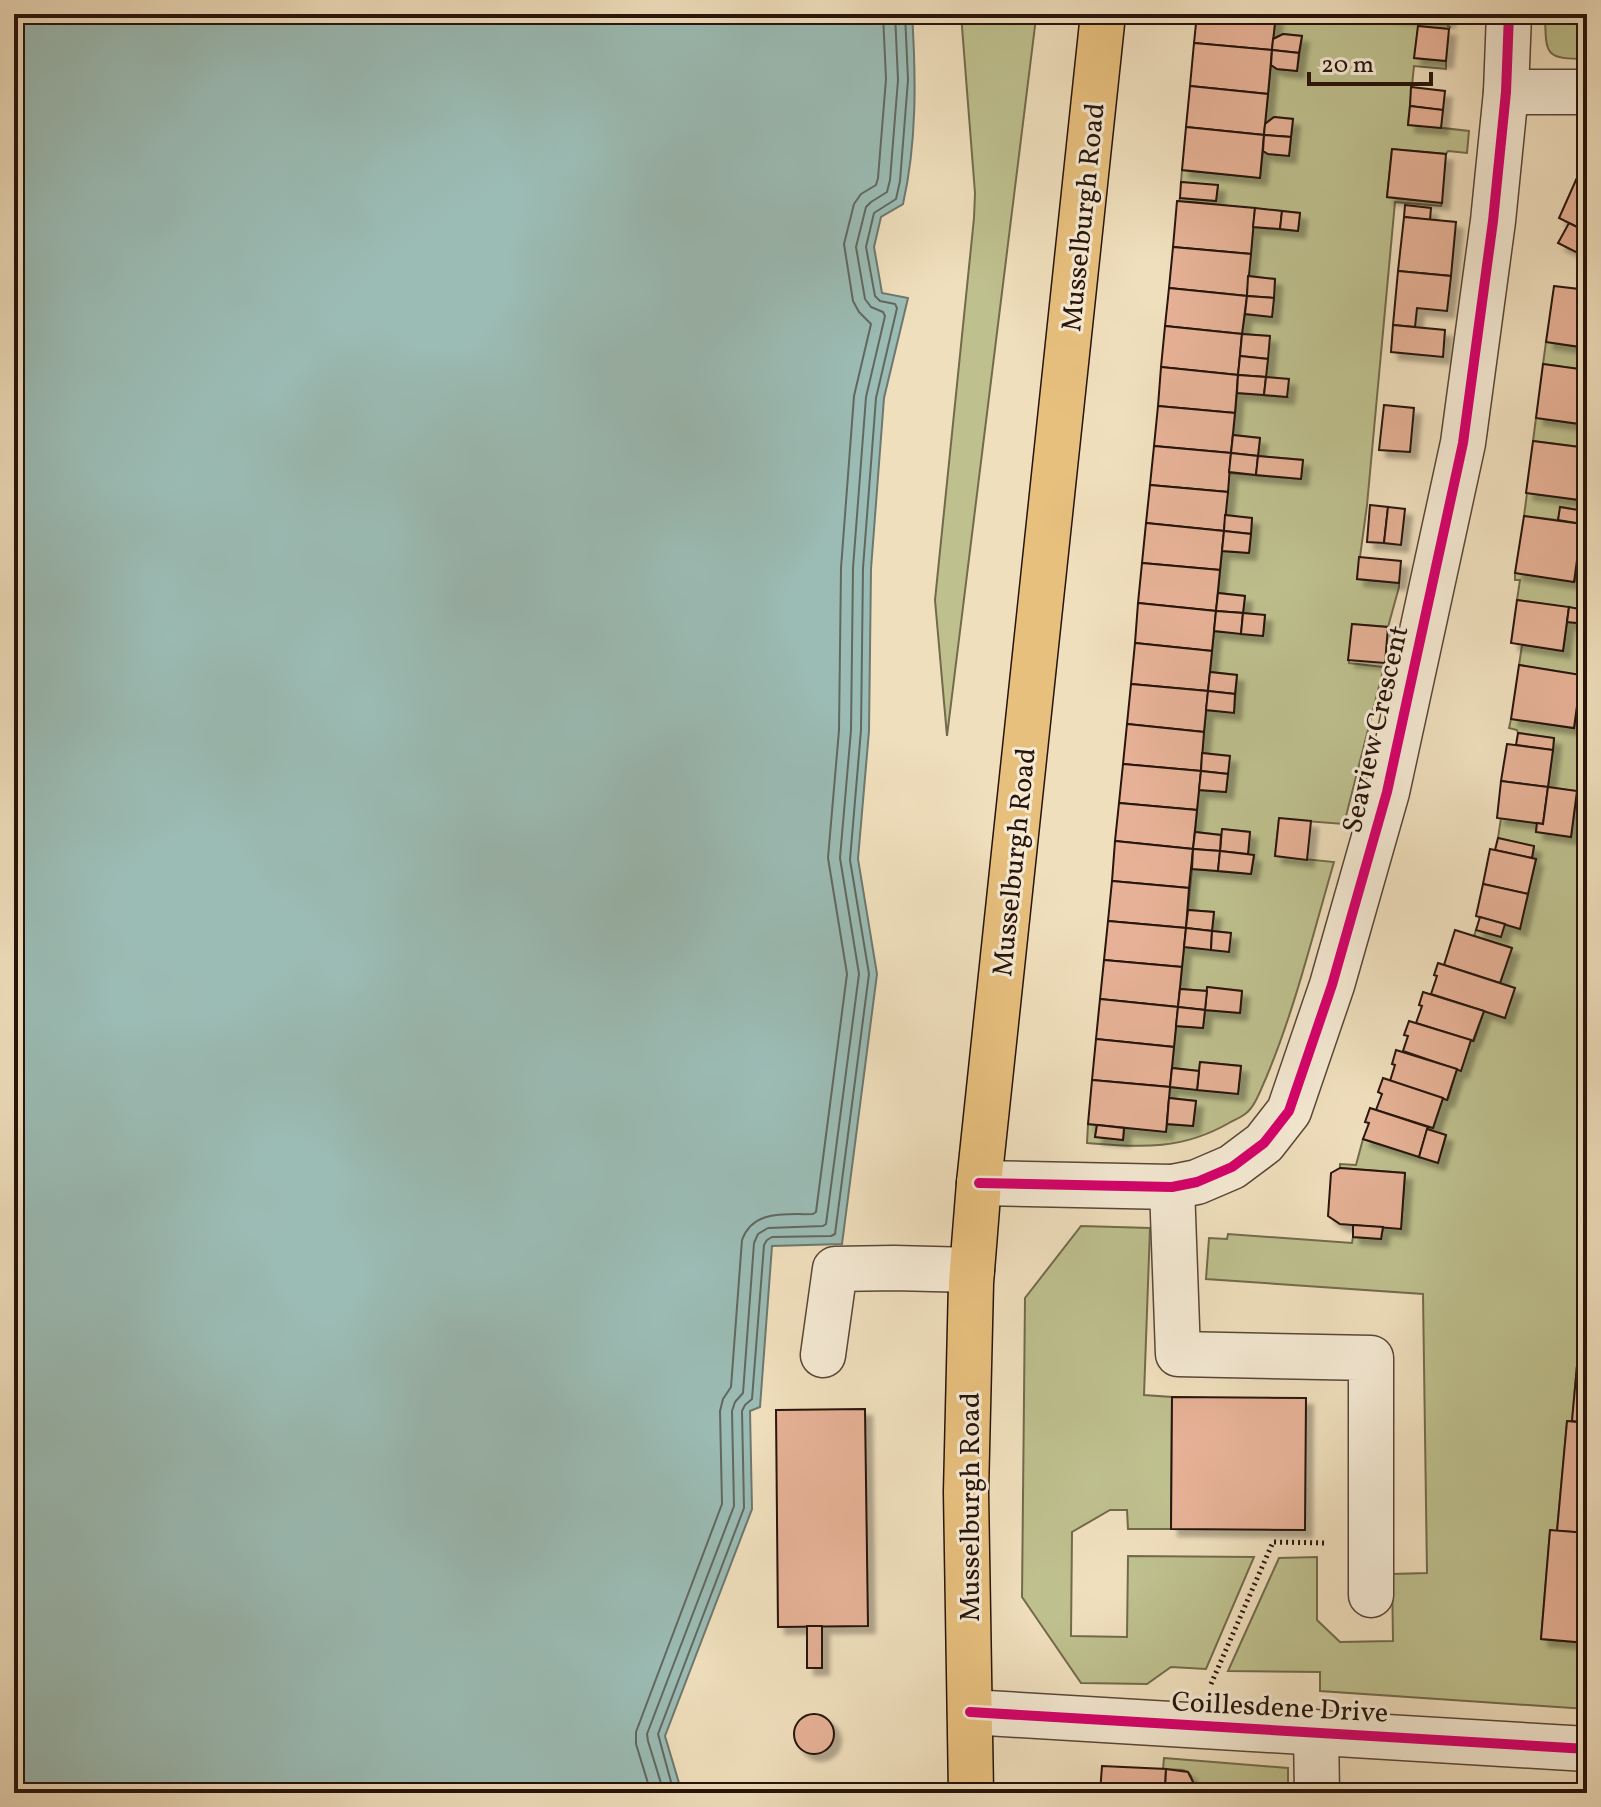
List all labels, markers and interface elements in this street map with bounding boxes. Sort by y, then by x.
scale bar [1309,36,1431,86]
text: 20 m [1321,49,1374,83]
street label: Musselburgh Road [1053,101,1116,333]
street label: Seaview Crescent [1334,622,1419,837]
street label: Musselburgh Road [984,746,1047,978]
street label: Musselburgh Road [952,1392,991,1622]
street label: Coillesdene Drive [1171,1683,1389,1734]

